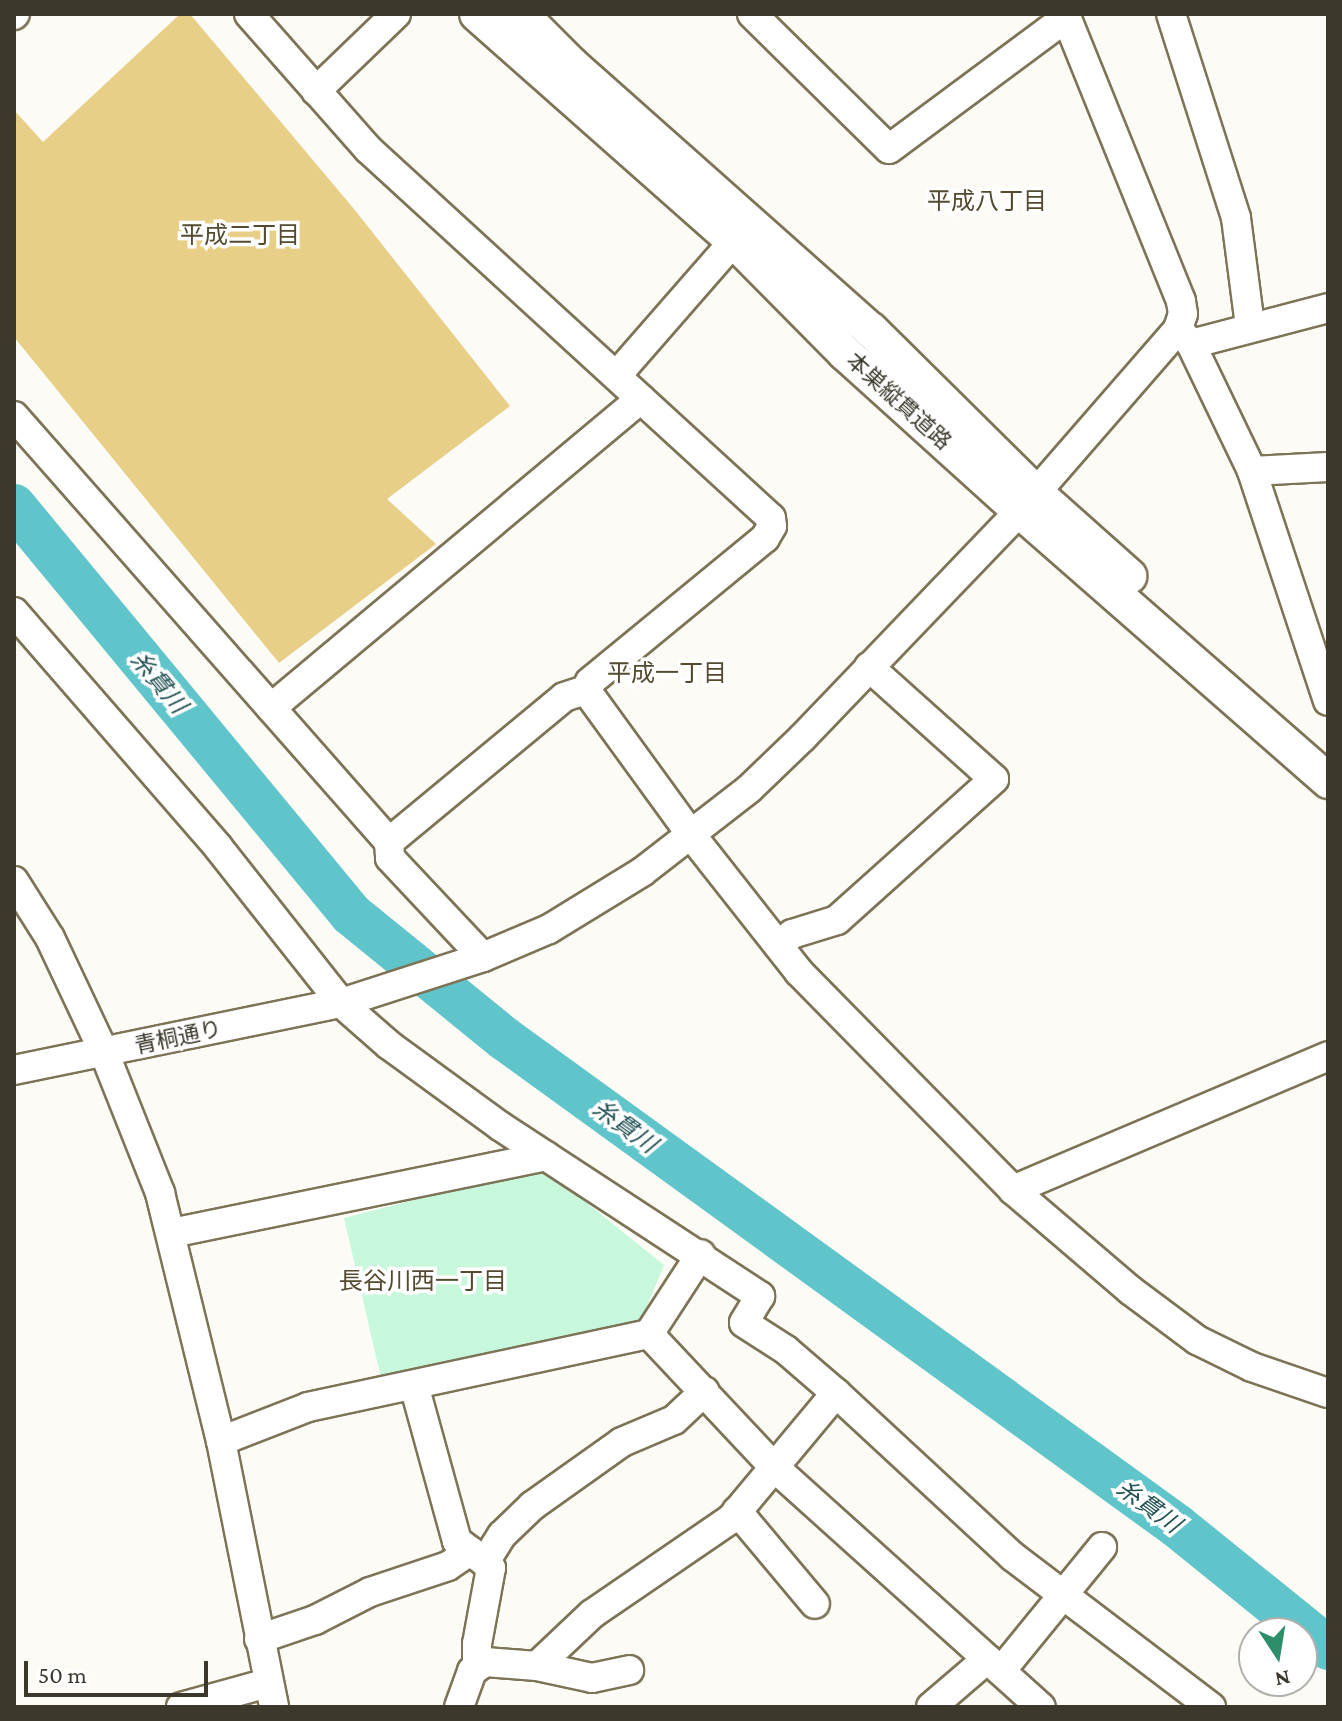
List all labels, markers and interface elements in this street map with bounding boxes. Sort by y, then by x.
district label: 平成八丁目 [927,187,1047,215]
district label: 平成二丁目 [180,221,300,249]
street label: 本巣縦貫道路 [841,347,957,455]
water label: 糸貫川 [125,645,193,719]
district label: 平成一丁目 [607,659,727,687]
street label: 青桐通り [132,1015,224,1059]
water label: 糸貫川 [587,1093,663,1159]
district label: 長谷川西一丁目 [339,1267,507,1295]
water label: 糸貫川 [1111,1473,1187,1539]
north arrow [1238,1617,1318,1697]
scale bar [28,1645,212,1695]
text: 50 m [38,1661,87,1688]
text: N [1273,1665,1293,1693]

